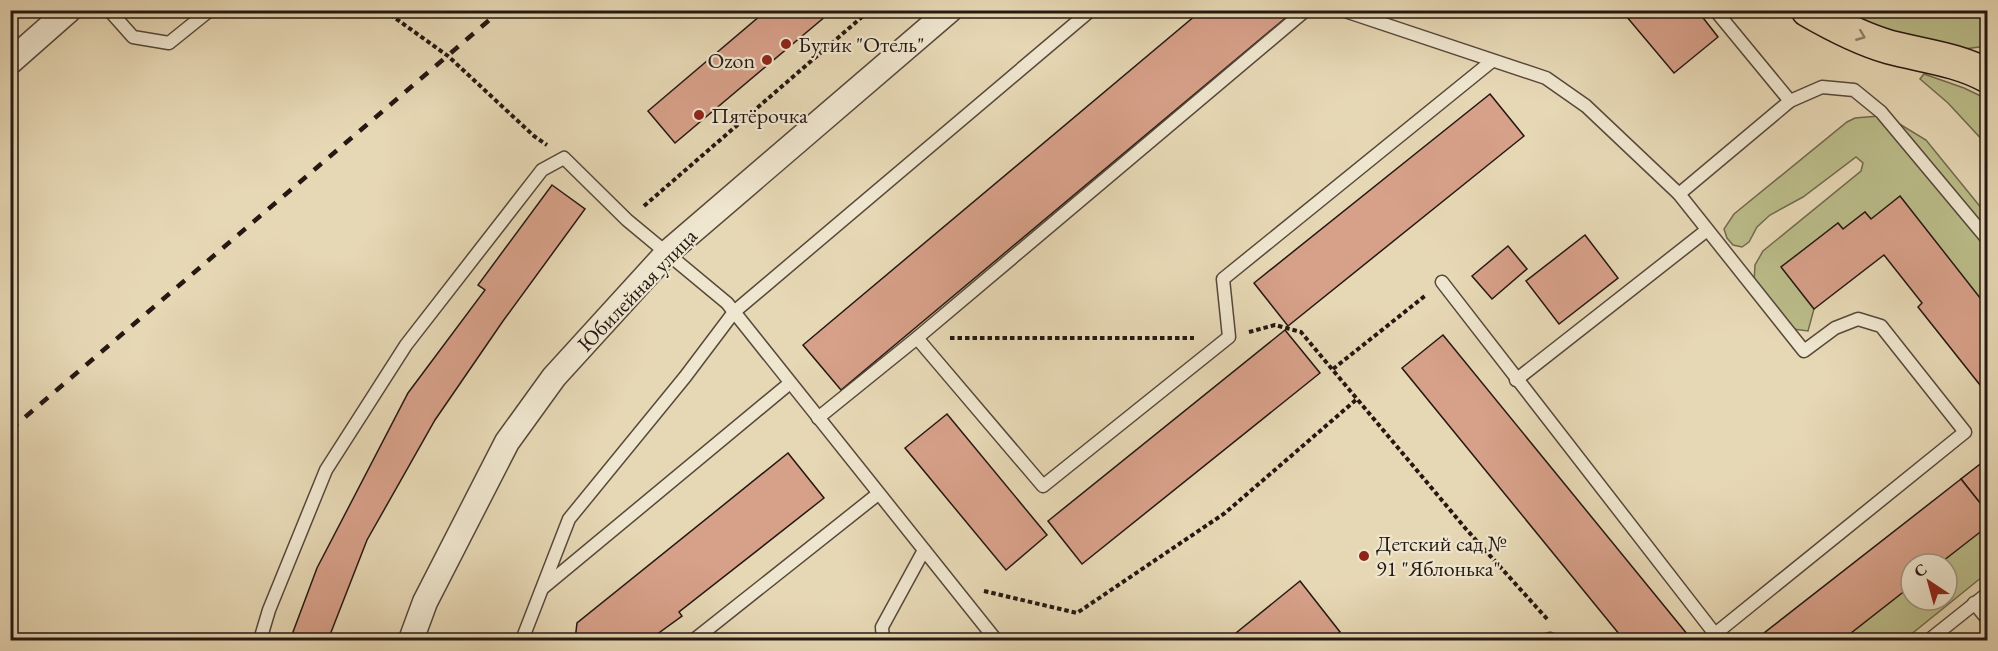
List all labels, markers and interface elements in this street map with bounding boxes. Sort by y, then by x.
one-way arrow [1854,29,1865,41]
place label: Бутик "Отель" [798,30,924,59]
marker: Бутик "Отель" [779,37,793,51]
place label: Ozon [707,46,755,75]
marker: Ozon [760,53,774,67]
place label: Пятёрочка [711,101,808,130]
marker: Пятёрочка [692,108,706,122]
street label: Юбилейная улица [571,222,704,358]
place label: Детский сад № 91 "Яблонька" [1376,529,1507,583]
marker: Детский сад № 91 "Яблонька" [1357,549,1371,563]
north arrow [1899,552,1959,612]
text: С [1910,558,1931,582]

